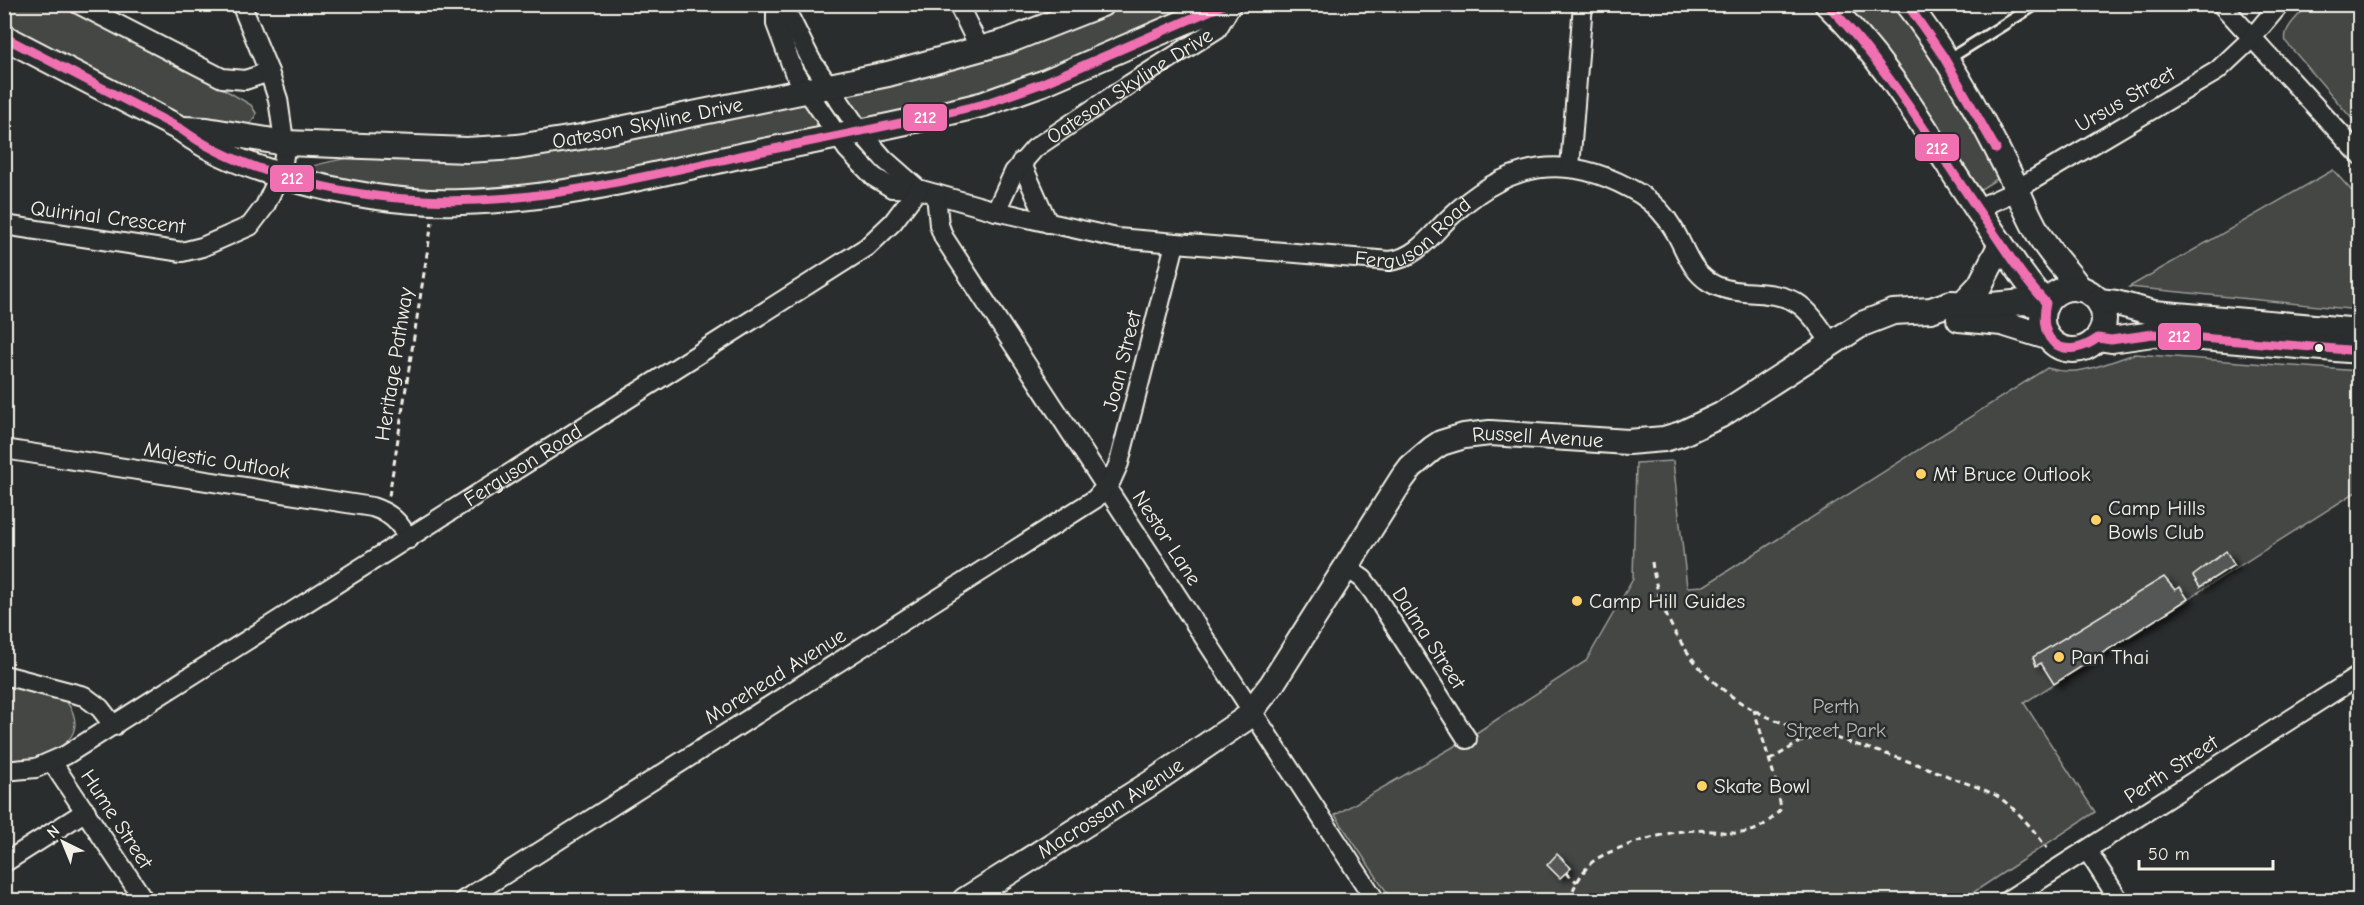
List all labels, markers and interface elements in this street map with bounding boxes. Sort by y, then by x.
street label: Oateson Skyline Drive [1042,23,1217,149]
street label: Ursus Street [2071,60,2180,137]
street label: Oateson Skyline Drive [551,92,745,153]
line badge: 212 [902,103,948,132]
text: 212 [914,109,936,127]
line badge: 212 [1914,133,1960,162]
text: 212 [1926,140,1948,158]
line badge: 212 [269,164,315,193]
text: 212 [281,170,303,188]
street label: Ferguson Road [1354,192,1476,273]
street label: Quirinal Crescent [29,196,188,239]
street label: Heritage Pathway [370,285,418,442]
street label: Joan Street [1098,307,1146,414]
line badge: 212 [2157,322,2202,351]
text: 212 [2168,328,2190,346]
unlabelled marker [2313,342,2325,354]
street label: Ferguson Road [460,419,586,511]
street label: Russell Avenue [1471,421,1604,452]
street label: Majestic Outlook [142,437,292,483]
place label: Mt Bruce Outlook [1933,462,2091,486]
marker: Mt Bruce Outlook [1914,467,1928,481]
street label: Nestor Lane [1128,486,1206,590]
place label: Camp Hills Bowls Club [2108,496,2205,544]
marker: Camp Hills Bowls Club [2089,513,2103,527]
street label: Dalma Street [1387,583,1471,694]
place label: Camp Hill Guides [1589,589,1745,613]
marker: Camp Hill Guides [1570,594,1584,608]
street label: Morehead Avenue [700,623,850,729]
place label: Pan Thai [2071,645,2149,669]
marker: Pan Thai [2052,650,2066,664]
park label: Perth Street Park [1786,694,1886,742]
street label: Perth Street [2120,729,2223,808]
street label: Macrossan Avenue [1033,753,1188,863]
street label: Hume Street [76,765,158,874]
place label: Skate Bowl [1714,774,1810,798]
marker: Skate Bowl [1695,779,1709,793]
north arrow [33,812,93,872]
text: N [43,822,63,842]
scale bar [2139,833,2272,871]
text: 50 m [2148,844,2190,865]

